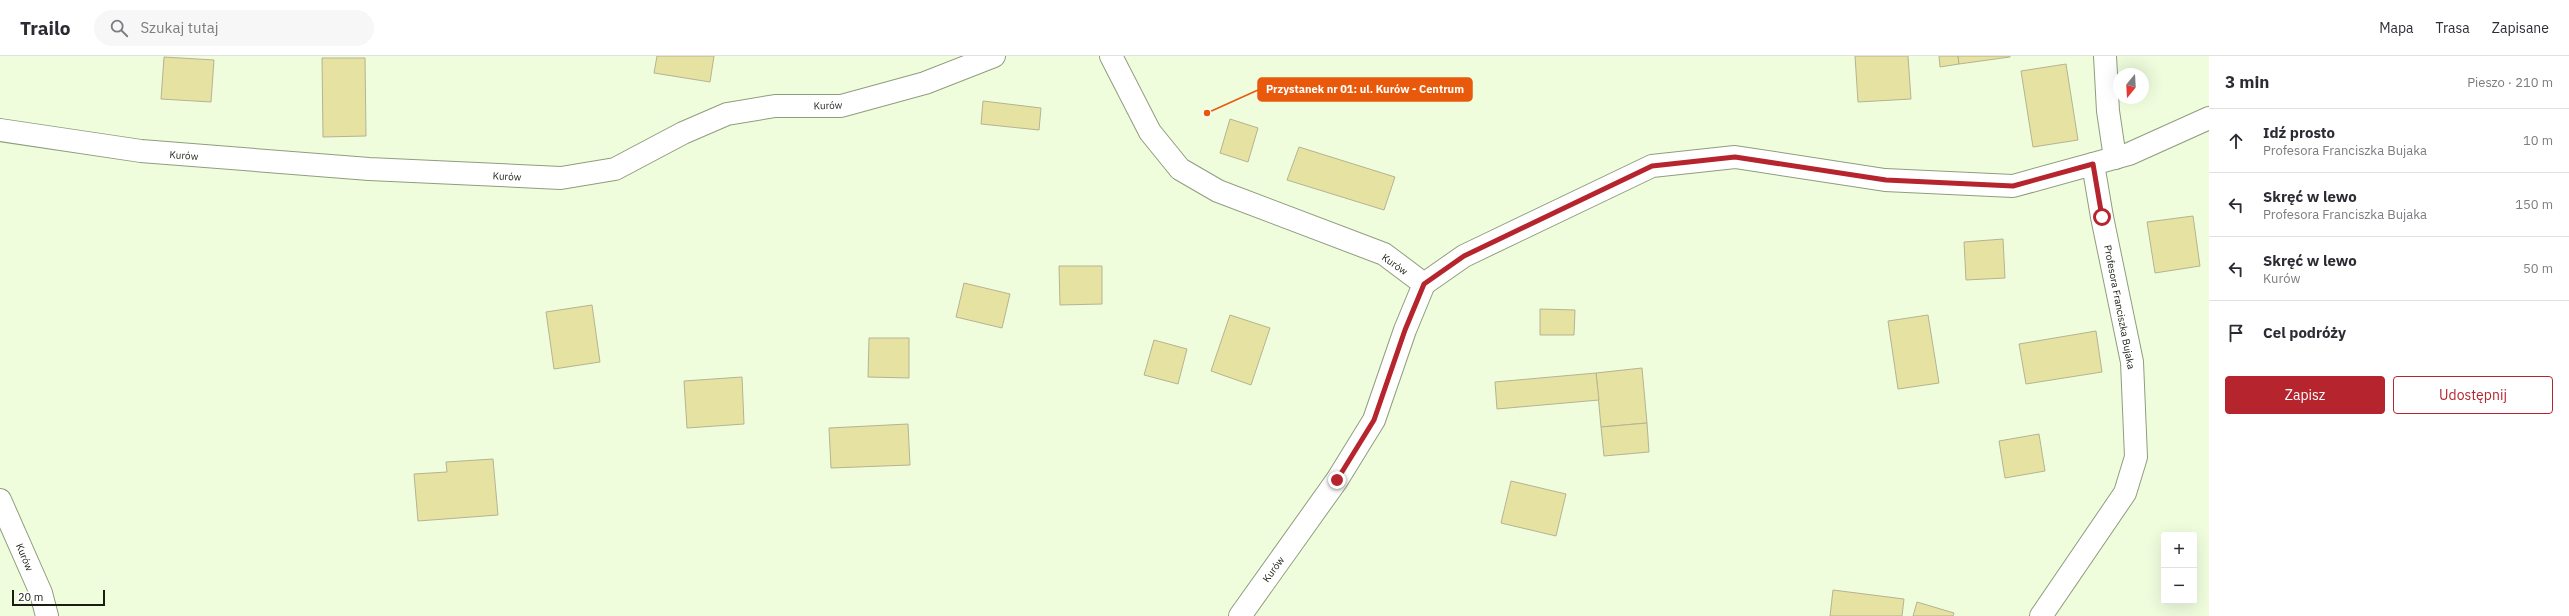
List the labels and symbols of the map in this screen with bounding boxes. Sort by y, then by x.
north arrow [2113,68,2149,104]
callout: Przystanek nr 01: ul. Kurów - Centrum [1258,78,1472,101]
text: Przystanek nr 01: ul. Kurów - Centrum [1266,82,1464,96]
street label: Kurów [813,98,843,112]
street label: Kurów [169,148,199,163]
street label: Kurów [492,169,522,184]
route start [2093,208,2111,226]
street label: Profesora Franciszka Bujaka [2101,244,2138,371]
street label: Kurów [1379,251,1410,278]
route end [1328,471,1346,489]
street label: Kurów [13,541,36,573]
street label: Kurów [1260,554,1287,585]
scale bar [12,588,105,607]

